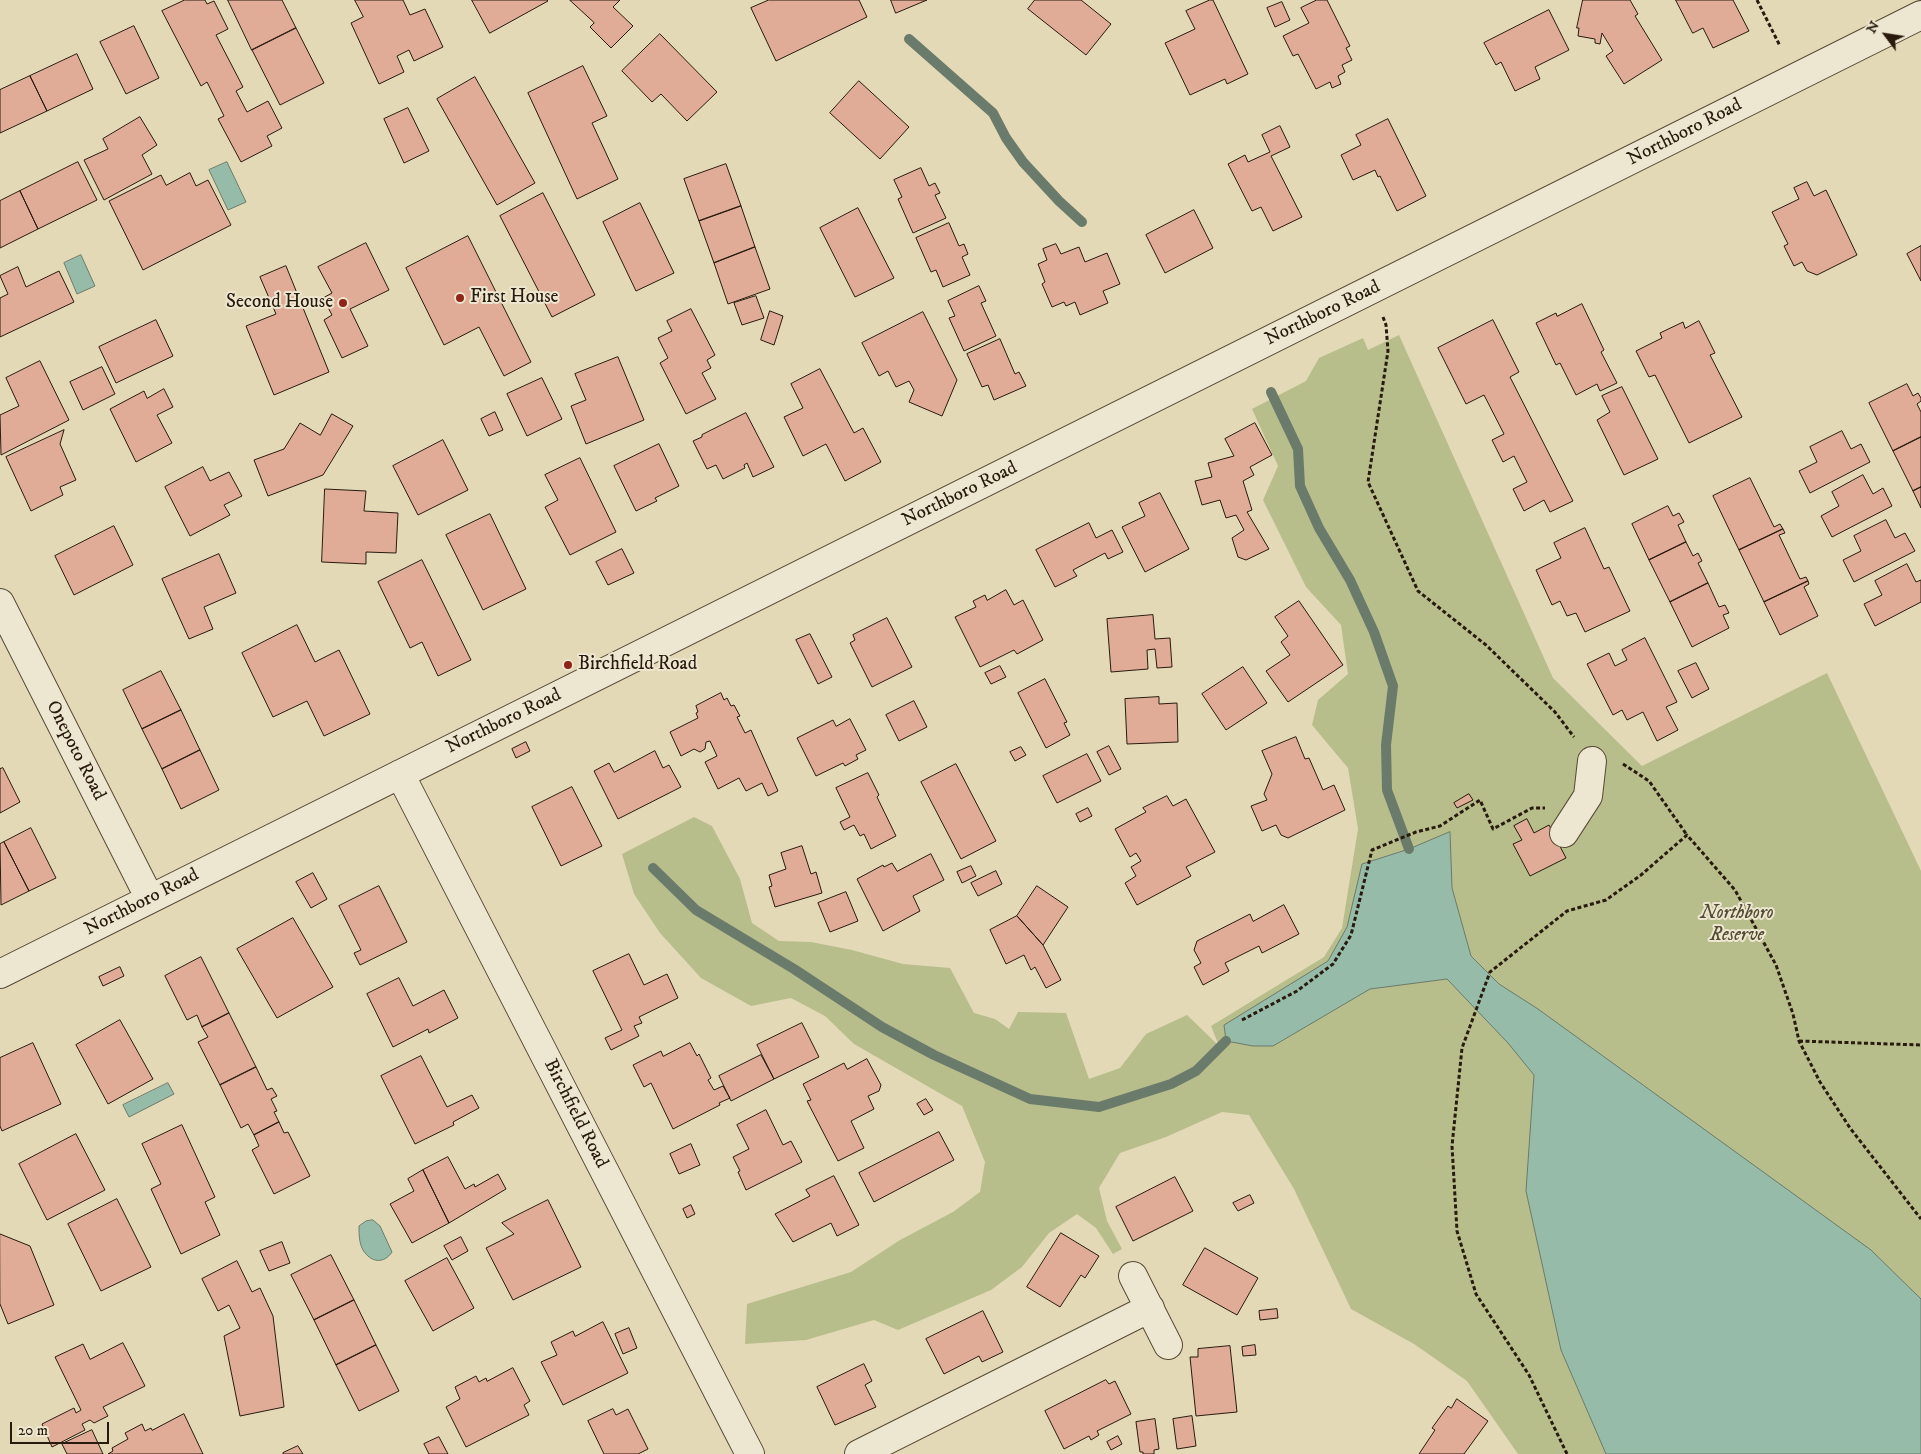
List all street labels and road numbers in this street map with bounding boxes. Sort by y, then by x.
street label: Northboro Road [1624,94,1746,172]
street label: Northboro Road [1262,276,1384,352]
street label: Northboro Road [899,457,1021,533]
street label: Northboro Road [443,684,565,760]
street label: Onepoto Road [40,697,110,805]
street label: Northboro Road [81,864,203,942]
street label: Birchfield Road [538,1056,612,1172]

